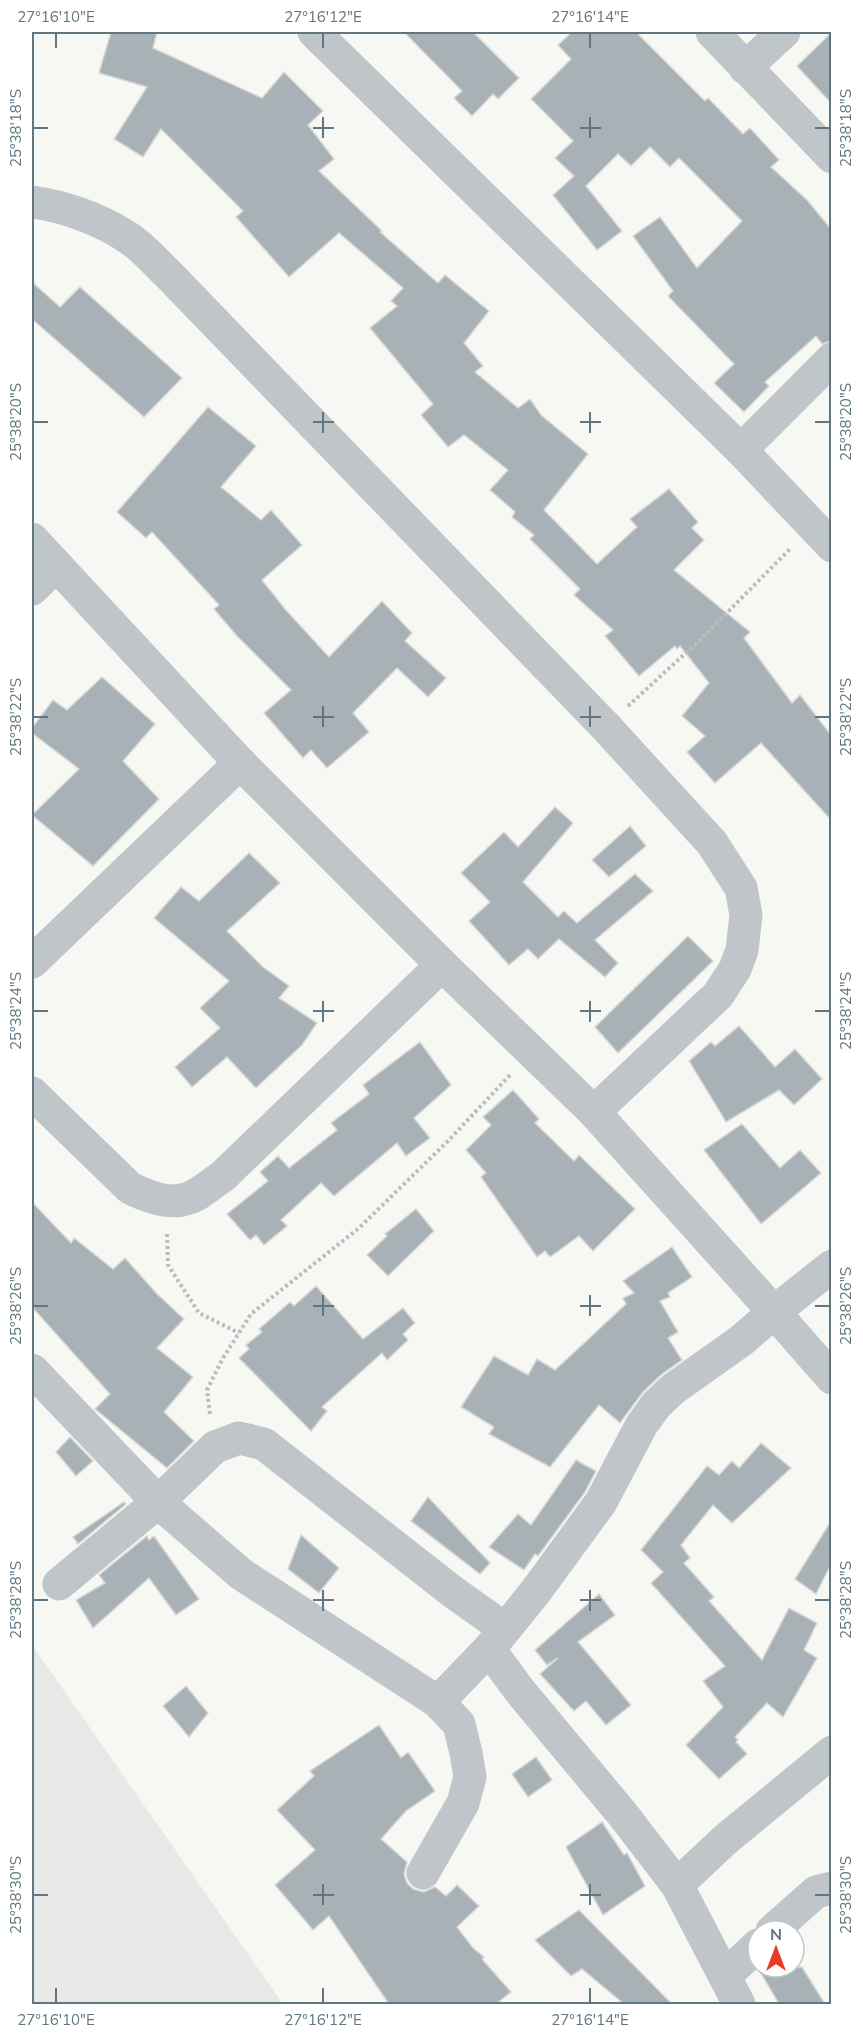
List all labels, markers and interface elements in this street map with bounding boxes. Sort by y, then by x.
text: 27°16'10"E [17,7,95,26]
text: 27°16'12"E [284,7,362,26]
text: 27°16'14"E [551,7,629,26]
text: 25°38'18"S [6,89,25,167]
text: 25°38'18"S [836,89,855,167]
text: 25°38'20"S [6,383,25,461]
text: 25°38'20"S [836,383,855,461]
text: 25°38'22"S [6,678,25,756]
text: 25°38'22"S [836,678,855,756]
text: 25°38'24"S [6,972,25,1050]
text: 25°38'24"S [836,972,855,1050]
text: 25°38'26"S [6,1267,25,1345]
text: 25°38'26"S [836,1267,855,1345]
text: 25°38'28"S [6,1561,25,1639]
text: 25°38'28"S [836,1561,855,1639]
text: 25°38'30"S [6,1856,25,1934]
text: 25°38'30"S [836,1856,855,1934]
north arrow [746,1919,806,1979]
text: N [770,1924,782,1944]
text: 27°16'10"E [17,2010,95,2029]
text: 27°16'12"E [284,2010,362,2029]
text: 27°16'14"E [551,2010,629,2029]

